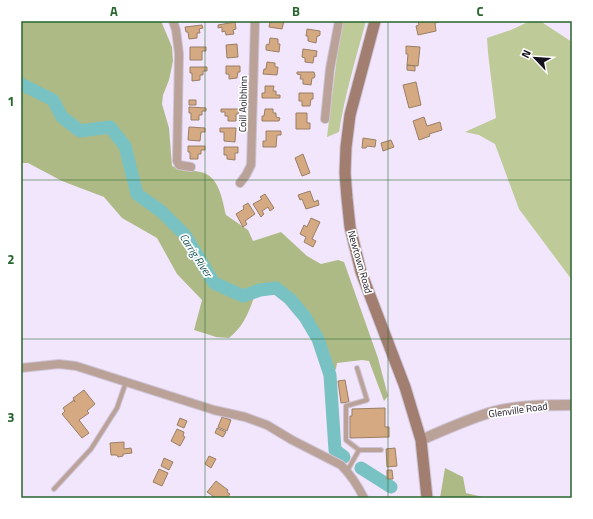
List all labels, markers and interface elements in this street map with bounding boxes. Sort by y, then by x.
text: A [110,1,118,21]
text: B [292,1,300,21]
text: C [476,1,484,21]
north arrow [515,38,555,78]
text: N [517,47,535,61]
street label: Coill Aoibhinn [235,76,251,132]
text: 1 [7,91,15,111]
street label: Newtown Road [344,229,376,295]
water label: Carrig River [176,230,217,281]
text: 2 [7,249,15,269]
street label: Glenville Road [488,398,548,422]
text: 3 [7,407,15,427]

